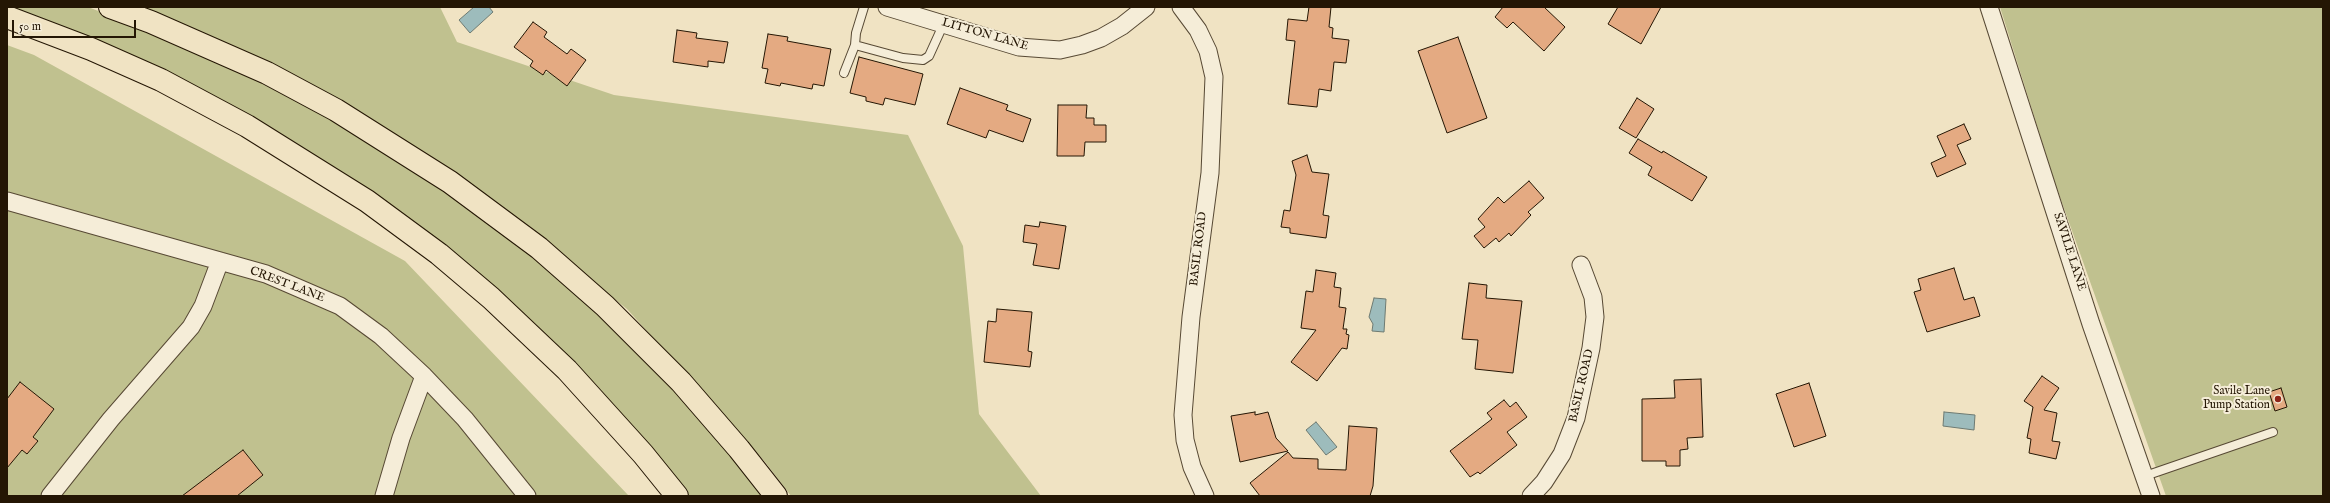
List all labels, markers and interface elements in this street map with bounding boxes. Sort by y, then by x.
scale bar [14,12,138,38]
street label: LITTON LANE [940,16,1030,54]
text: 50 m [19,19,41,34]
street label: BASIL ROAD [1187,211,1211,287]
street label: SAVILE LANE [2050,211,2088,293]
street label: CREST LANE [248,264,326,306]
street label: BASIL ROAD [1567,348,1597,424]
place label: Savile Lane Pump Station [2203,385,2270,413]
marker: Savile Lane Pump Station [2273,394,2283,404]

